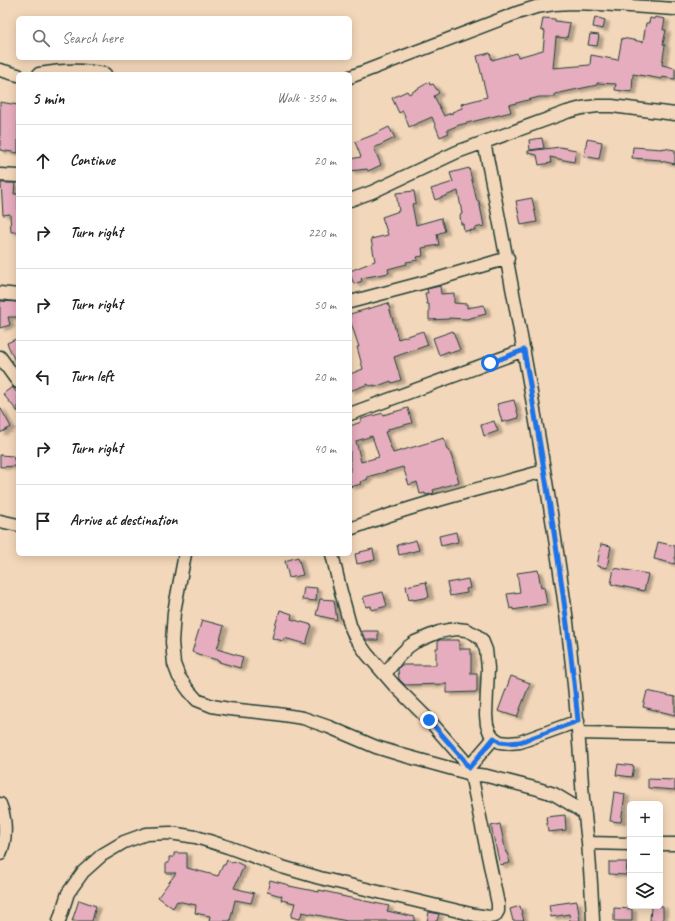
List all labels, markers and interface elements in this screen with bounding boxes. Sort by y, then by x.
search box [16,16,352,60]
icon: search [30,27,52,49]
text: Search here [62,29,123,48]
text: 5 min [32,88,64,109]
text: Walk · 350 m [277,90,336,106]
icon: ahead [32,150,54,172]
text: Continue [70,151,115,170]
text: 20 m [314,153,336,169]
icon: right [32,222,54,244]
text: Turn right [70,223,123,242]
text: 220 m [308,225,336,241]
icon: right [32,294,54,316]
text: Turn right [70,295,123,314]
text: 50 m [314,297,336,313]
route start [481,354,499,372]
icon: left [32,366,54,388]
text: Turn left [70,367,113,386]
text: 20 m [314,369,336,385]
icon: right [32,438,54,460]
text: Turn right [70,439,123,458]
text: 40 m [314,441,336,457]
icon: arrive [32,510,54,532]
text: Arrive at destination [70,511,177,530]
route end [420,711,438,729]
map controls [627,801,663,909]
button: + [627,801,663,837]
button: − [627,837,663,873]
button: layers [627,873,663,909]

